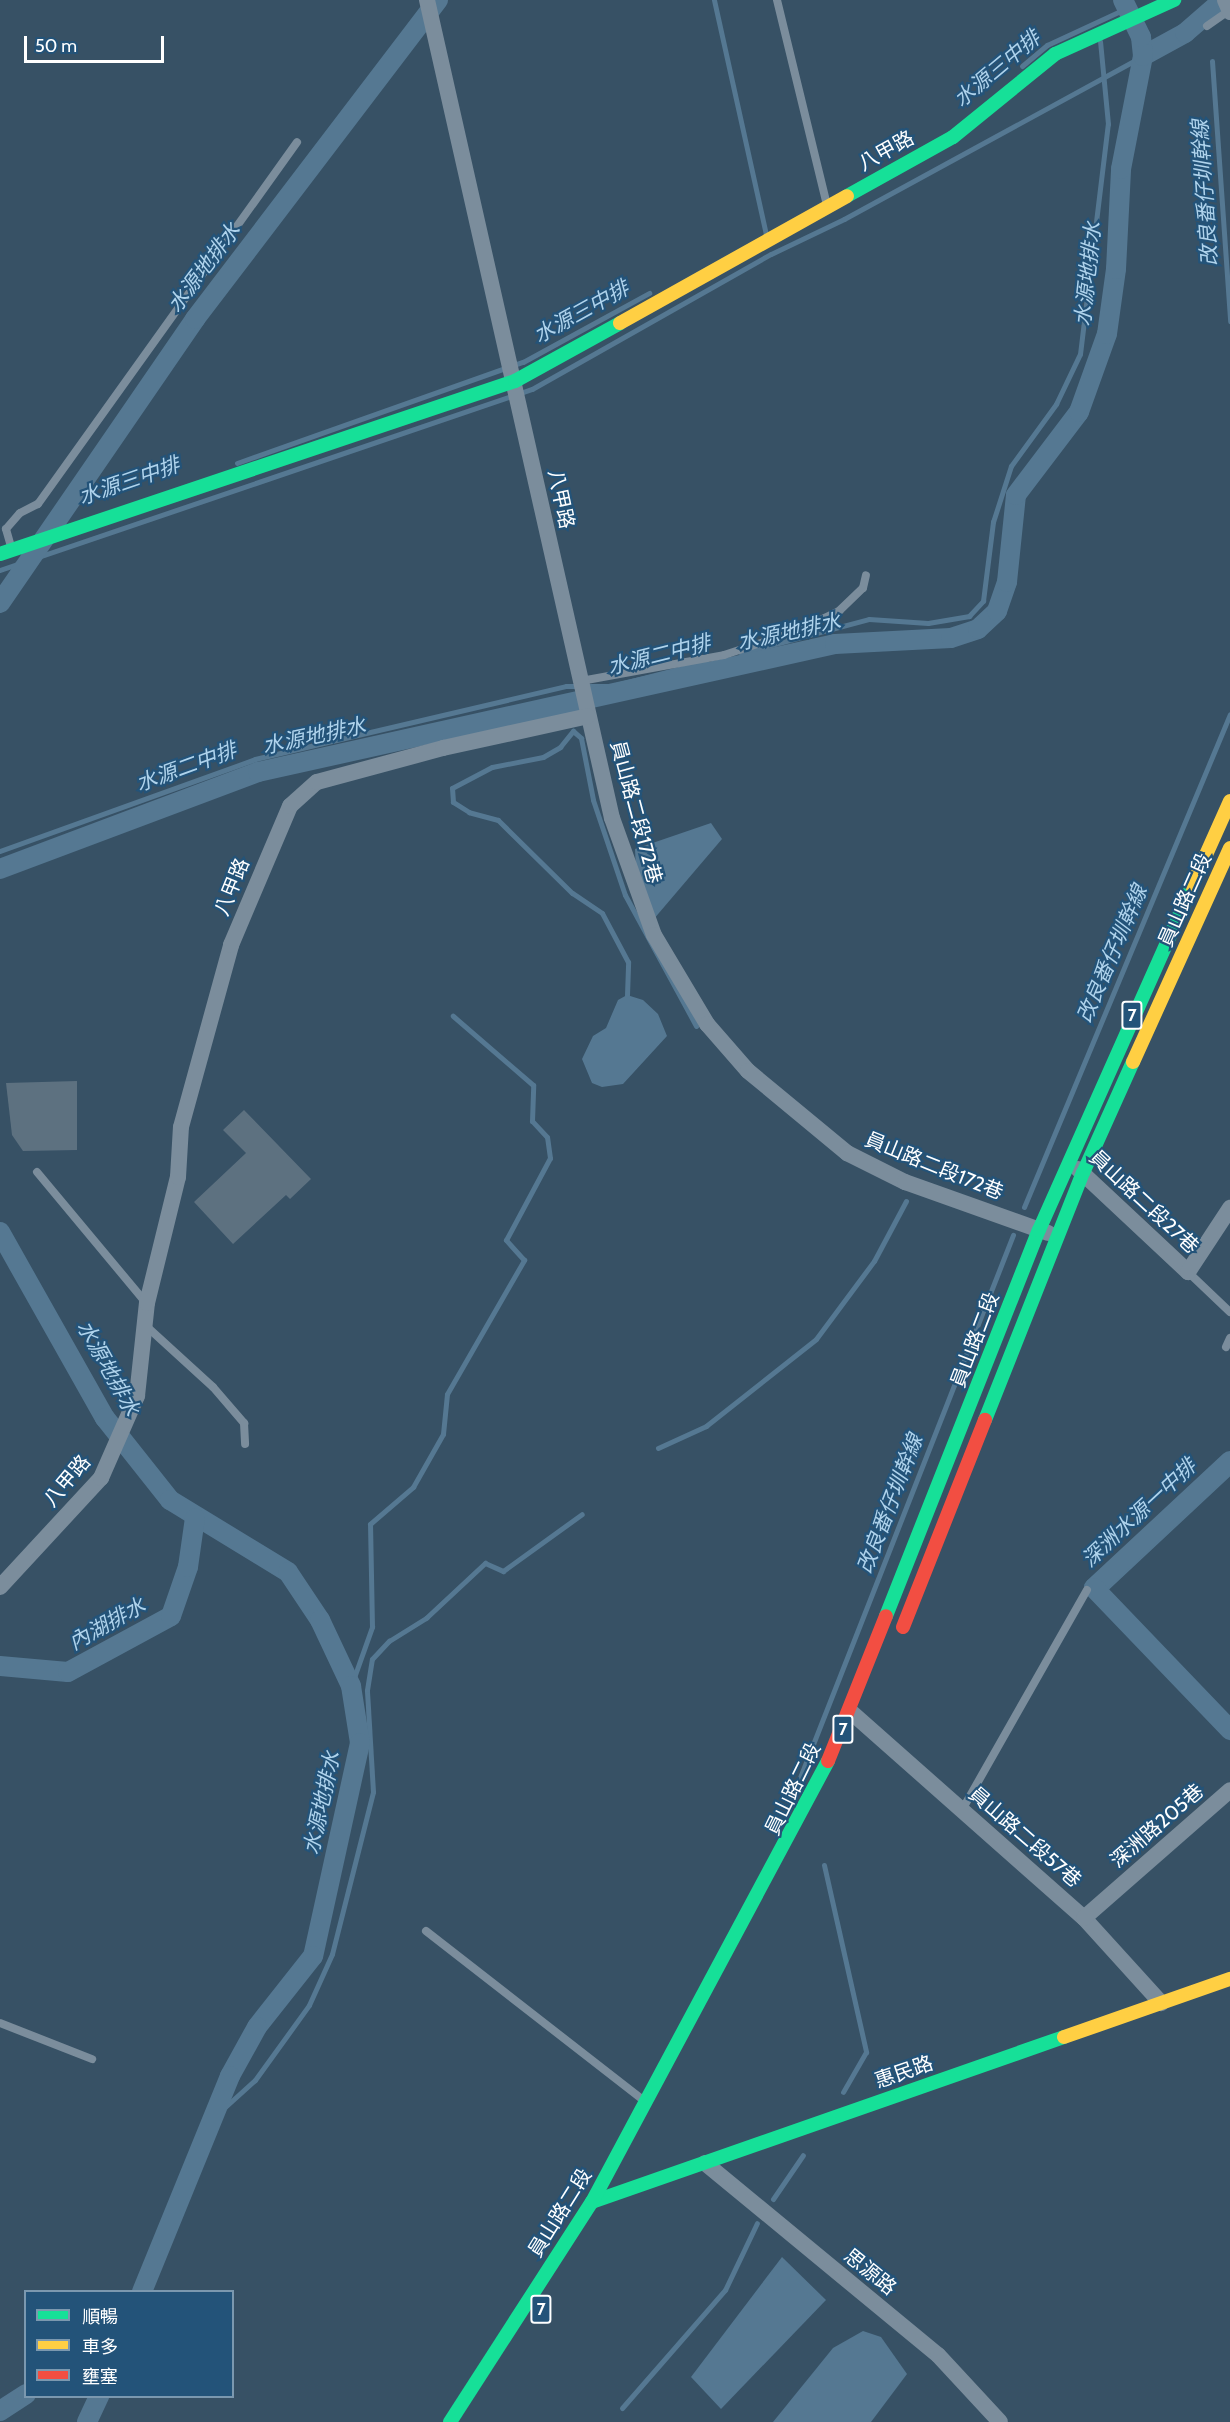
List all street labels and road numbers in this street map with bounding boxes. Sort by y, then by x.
street label: 八甲路 [854,126,918,176]
street label: 八甲路 [543,467,579,531]
street label: 員山路二段172巷 [605,738,667,886]
street label: 員山路二段 [1154,849,1216,951]
street label: 八甲路 [210,855,254,919]
road number: 7 [1120,1000,1144,1030]
street label: 員山路二段172巷 [861,1127,1007,1205]
street label: 員山路二段27巷 [1084,1145,1204,1259]
street label: 員山路二段 [946,1289,1004,1391]
street label: 八甲路 [39,1450,95,1512]
road number: 7 [831,1714,855,1744]
street label: 員山路二段 [760,1739,826,1839]
street label: 深洲路205巷 [1106,1779,1208,1873]
street label: 員山路二段57巷 [964,1782,1086,1892]
street label: 惠民路 [872,2051,936,2093]
street label: 員山路二段 [523,2164,597,2262]
street label: 思源路 [839,2244,901,2300]
road number: 7 [529,2294,553,2324]

